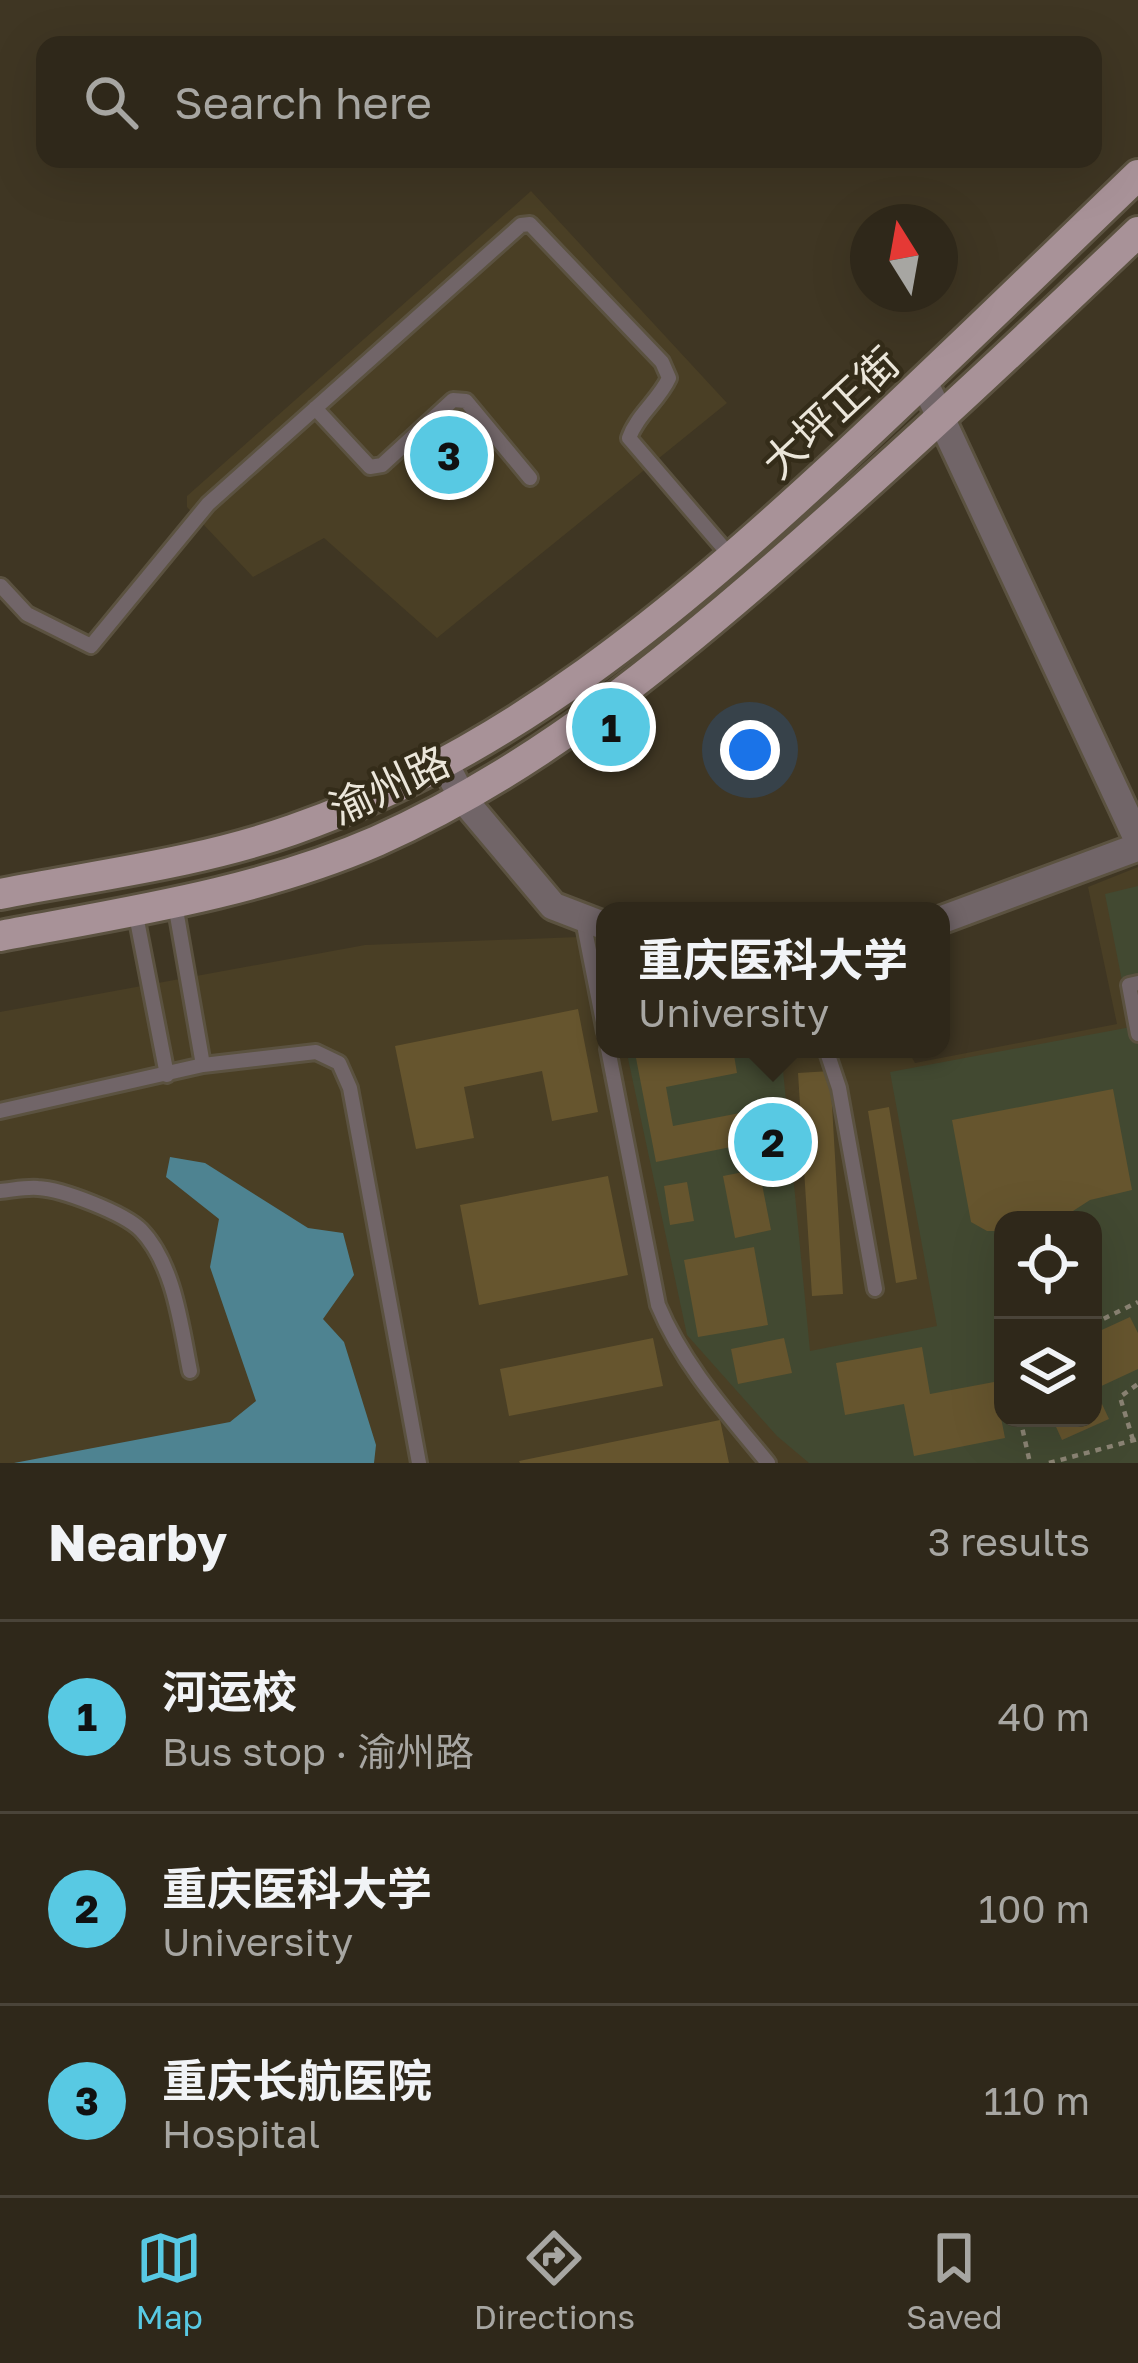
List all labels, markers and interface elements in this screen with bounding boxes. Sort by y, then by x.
search box [36,36,1102,168]
icon: search [78,69,144,135]
text: Search here [174,75,432,129]
north arrow [850,204,958,312]
street label: 大坪正街 [752,336,908,488]
pin: 3 [410,410,488,500]
pin: 1 [572,682,650,772]
your location [720,720,780,780]
street label: 渝州路 [321,735,457,833]
popup [596,902,950,1058]
text: 重庆医科大学 [638,932,908,986]
text: University [638,989,829,1036]
pin: 2 [734,1097,812,1187]
map controls [994,1211,1102,1427]
button: locate [994,1211,1102,1319]
button: layers [994,1319,1102,1427]
text: Nearby [48,1511,227,1572]
text: 3 results [928,1518,1090,1565]
text: 河运校 [162,1664,297,1718]
text: 1 [77,1693,97,1740]
text: 40 m [998,1693,1090,1740]
text: Bus stop · 渝州路 [162,1728,474,1775]
text: 重庆医科大学 [162,1861,432,1915]
text: 2 [75,1885,99,1932]
text: 100 m [978,1885,1090,1932]
text: University [162,1918,353,1965]
text: 重庆长航医院 [162,2053,432,2107]
text: 3 [75,2077,99,2124]
text: 110 m [984,2077,1090,2124]
text: Hospital [162,2110,320,2157]
tab: Map [136,2225,203,2336]
tab: Directions [474,2225,635,2336]
tab: Saved [906,2225,1002,2336]

